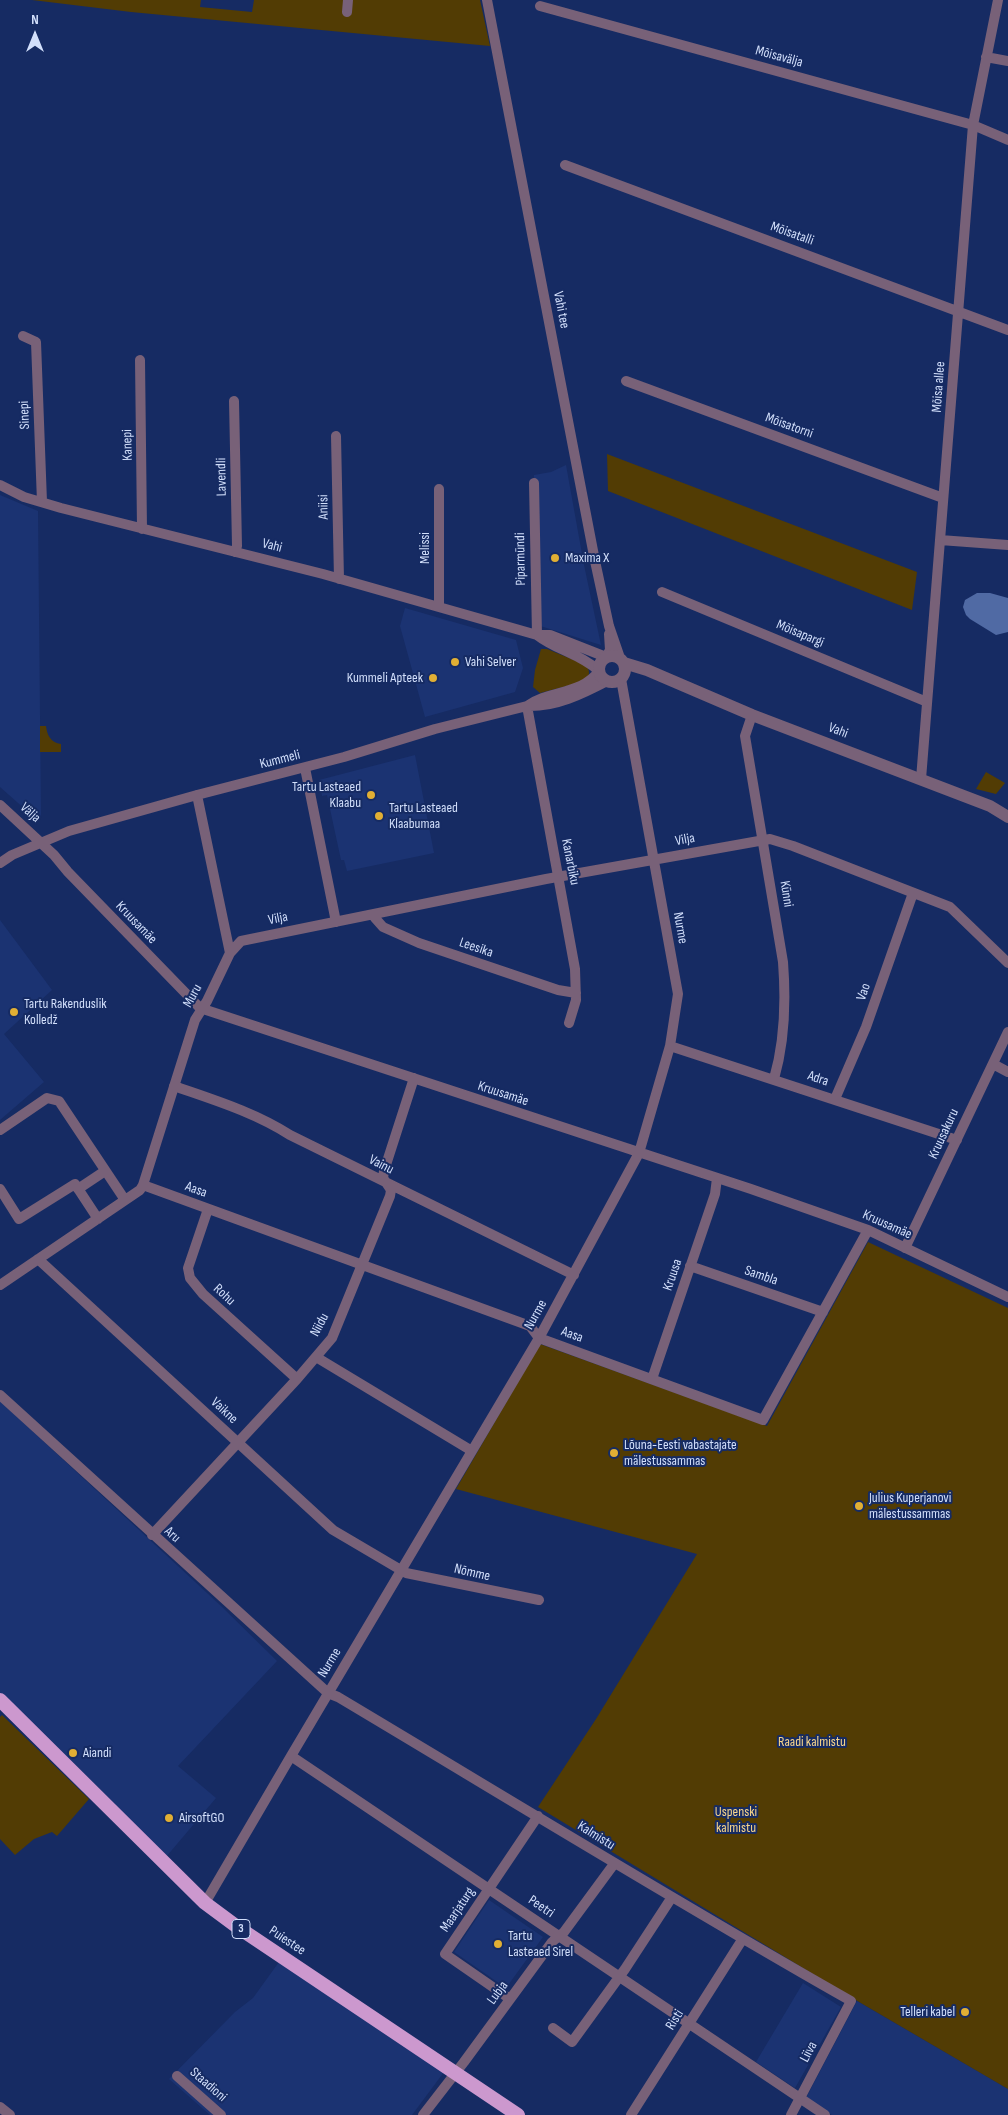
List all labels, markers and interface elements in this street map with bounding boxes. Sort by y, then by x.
north arrow [10,10,60,60]
text: N [31,11,39,28]
street label: Mõisavälja [753,43,805,71]
street label: Mõisatalli [768,218,816,250]
street label: Vahi tee [549,290,573,330]
street label: Mõisa allee [929,361,949,413]
street label: Sinepi [16,400,34,430]
street label: Mõisatorni [763,410,815,442]
street label: Kanepi [119,429,137,461]
street label: Lavendli [213,457,231,497]
street label: Aniisi [315,494,333,520]
street label: Melissi [417,532,433,564]
street label: Piparmündi [512,532,530,586]
street label: Vahi [260,535,284,557]
place label: Maxima X [565,550,609,566]
marker: Maxima X [549,552,561,564]
street label: Mõisapargi [774,616,826,652]
place label: Vahi Selver [465,654,516,670]
marker: Vahi Selver [449,656,461,668]
place label: Kummeli Apteek [347,670,423,686]
marker: Kummeli Apteek [427,672,439,684]
street label: Vahi [826,720,850,742]
street label: Kummeli [258,747,302,773]
place label: Tartu Lasteaed Klaabu [292,779,361,812]
marker: Tartu Lasteaed Klaabu [365,789,377,801]
street label: Välja [16,799,44,827]
place label: Tartu Lasteaed Klaabumaa [389,800,458,832]
marker: Tartu Lasteaed Klaabumaa [373,810,385,822]
street label: Vilja [674,830,696,850]
street label: Kanarbiku [557,837,583,887]
street label: Künni [776,880,796,908]
street label: Kruusamäe [112,898,160,948]
street label: Vilja [267,909,289,929]
street label: Nurme [669,911,691,945]
street label: Leesika [457,934,495,962]
street label: Muru [180,981,206,1011]
street label: Vao [853,981,875,1003]
place label: Tartu Rakenduslik Kolledž [24,996,107,1028]
marker: Tartu Rakenduslik Kolledž [8,1006,20,1018]
street label: Adra [806,1068,830,1090]
street label: Kruusamäe [476,1078,530,1110]
street label: Kruusakuru [925,1106,963,1162]
street label: Vainu [366,1152,396,1178]
street label: Aasa [183,1178,209,1202]
street label: Kruusamäe [860,1207,914,1243]
street label: Kruusa [660,1257,686,1293]
street label: Sambla [742,1262,780,1290]
street label: Rohu [210,1281,238,1309]
street label: Nurme [521,1297,551,1333]
street label: Niidu [307,1310,333,1340]
street label: Aasa [559,1323,585,1347]
street label: Vaikne [207,1394,241,1428]
place label: Lõuna-Eesti vabastajate mälestussammas [624,1437,737,1470]
marker: Lõuna-Eesti vabastajate mälestussammas [608,1447,620,1459]
place label: Julius Kuperjanovi mälestussammas [869,1490,951,1522]
marker: Julius Kuperjanovi mälestussammas [853,1500,865,1512]
street label: Aru [160,1523,184,1547]
street label: Nõmme [452,1561,492,1585]
street label: Nurme [315,1645,345,1681]
park label: Raadi kalmistu [778,1734,846,1750]
place label: Aiandi [83,1745,111,1761]
marker: Aiandi [67,1747,79,1759]
park label: Uspenski kalmistu [715,1804,757,1836]
place label: AirsoftGO [179,1810,224,1826]
marker: AirsoftGO [163,1812,175,1824]
street label: Kalmistu [574,1818,618,1854]
street label: Maarjaturg [437,1884,479,1936]
street label: Peetri [525,1892,557,1922]
road number: 3 [232,1920,250,1938]
street label: Puiestee [266,1923,308,1959]
place label: Tartu Lasteaed Sirel [508,1928,573,1960]
marker: Tartu Lasteaed Sirel [492,1938,504,1950]
street label: Lubja [484,1978,512,2008]
place label: Telleri kabel [900,2004,955,2020]
marker: Telleri kabel [959,2006,971,2018]
street label: Risti [662,2007,688,2033]
street label: Liiva [797,2039,821,2065]
street label: Staadioni [186,2064,230,2106]

